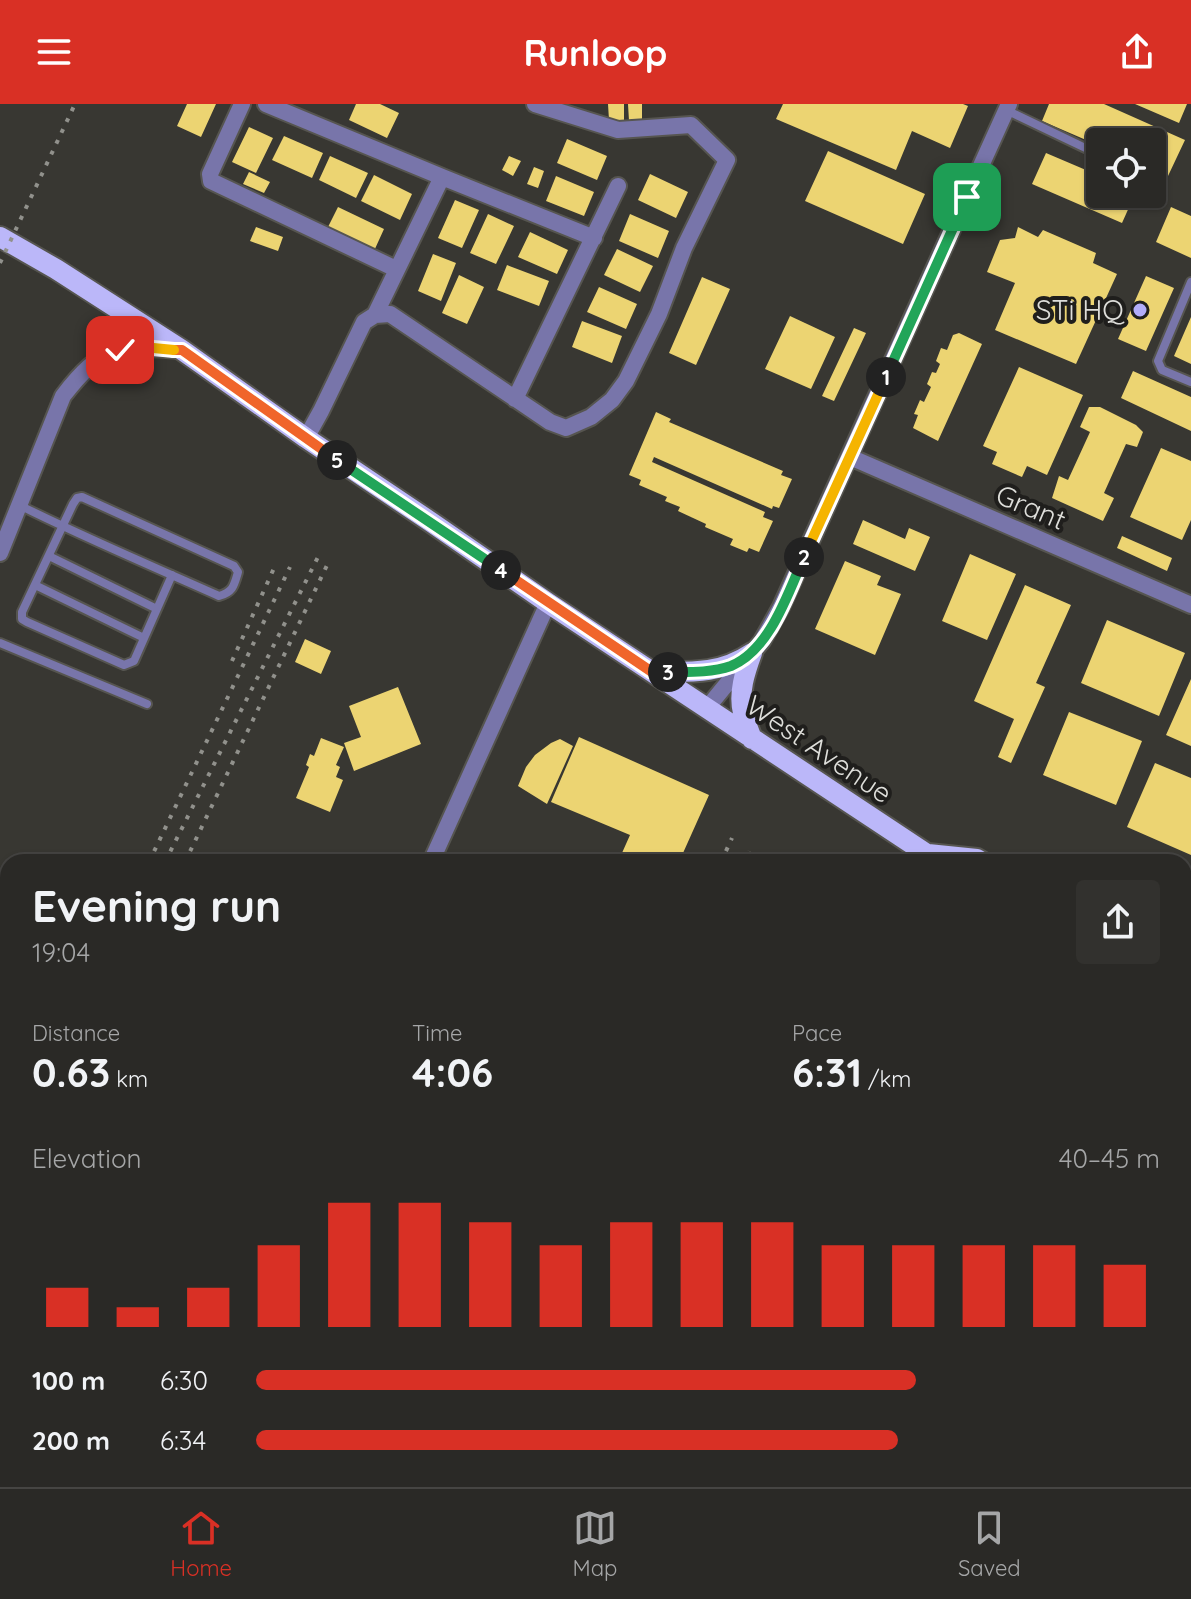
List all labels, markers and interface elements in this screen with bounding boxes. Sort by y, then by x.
icon: menu [32,30,76,74]
text: Runloop [524,30,667,75]
icon: share [1115,30,1159,74]
map controls [1086,128,1166,208]
button: locate [1086,128,1166,208]
pin [933,163,1001,231]
icon: arrive [945,175,989,219]
place label: STi HQ [1036,292,1125,327]
marker: STi HQ [1131,301,1149,319]
pin [86,316,154,384]
icon: check [98,328,142,372]
pin: 1 [866,357,906,397]
text: 1 [882,363,890,391]
pin: 5 [317,440,357,480]
text: 5 [331,446,343,474]
street label: Grant [991,476,1071,537]
pin: 2 [784,537,824,577]
text: 2 [798,543,810,571]
pin: 4 [481,550,521,590]
text: 4 [495,556,507,584]
pin: 3 [648,652,688,692]
text: 3 [662,658,674,686]
street label: West Avenue [740,687,899,810]
text: Evening run [32,878,281,933]
button: share [1076,880,1160,964]
text: 19:04 [32,936,90,969]
text: Distance [32,1019,120,1047]
text: Time [412,1019,463,1047]
text: Pace [792,1019,842,1047]
text: 0.63 [32,1047,110,1097]
text: 4:06 [412,1047,493,1097]
text: 6:31 [792,1047,862,1097]
text: km [110,1065,148,1093]
text: /km [862,1065,911,1093]
text: Elevation [32,1142,142,1175]
text: 40–45 m [1059,1142,1160,1175]
text: 100 m [32,1364,105,1397]
text: 6:30 [160,1364,208,1397]
text: 200 m [32,1424,110,1457]
text: 6:34 [160,1424,206,1457]
tab: Home [170,1506,232,1582]
tab: Map [573,1506,617,1582]
tab: Saved [958,1506,1021,1582]

